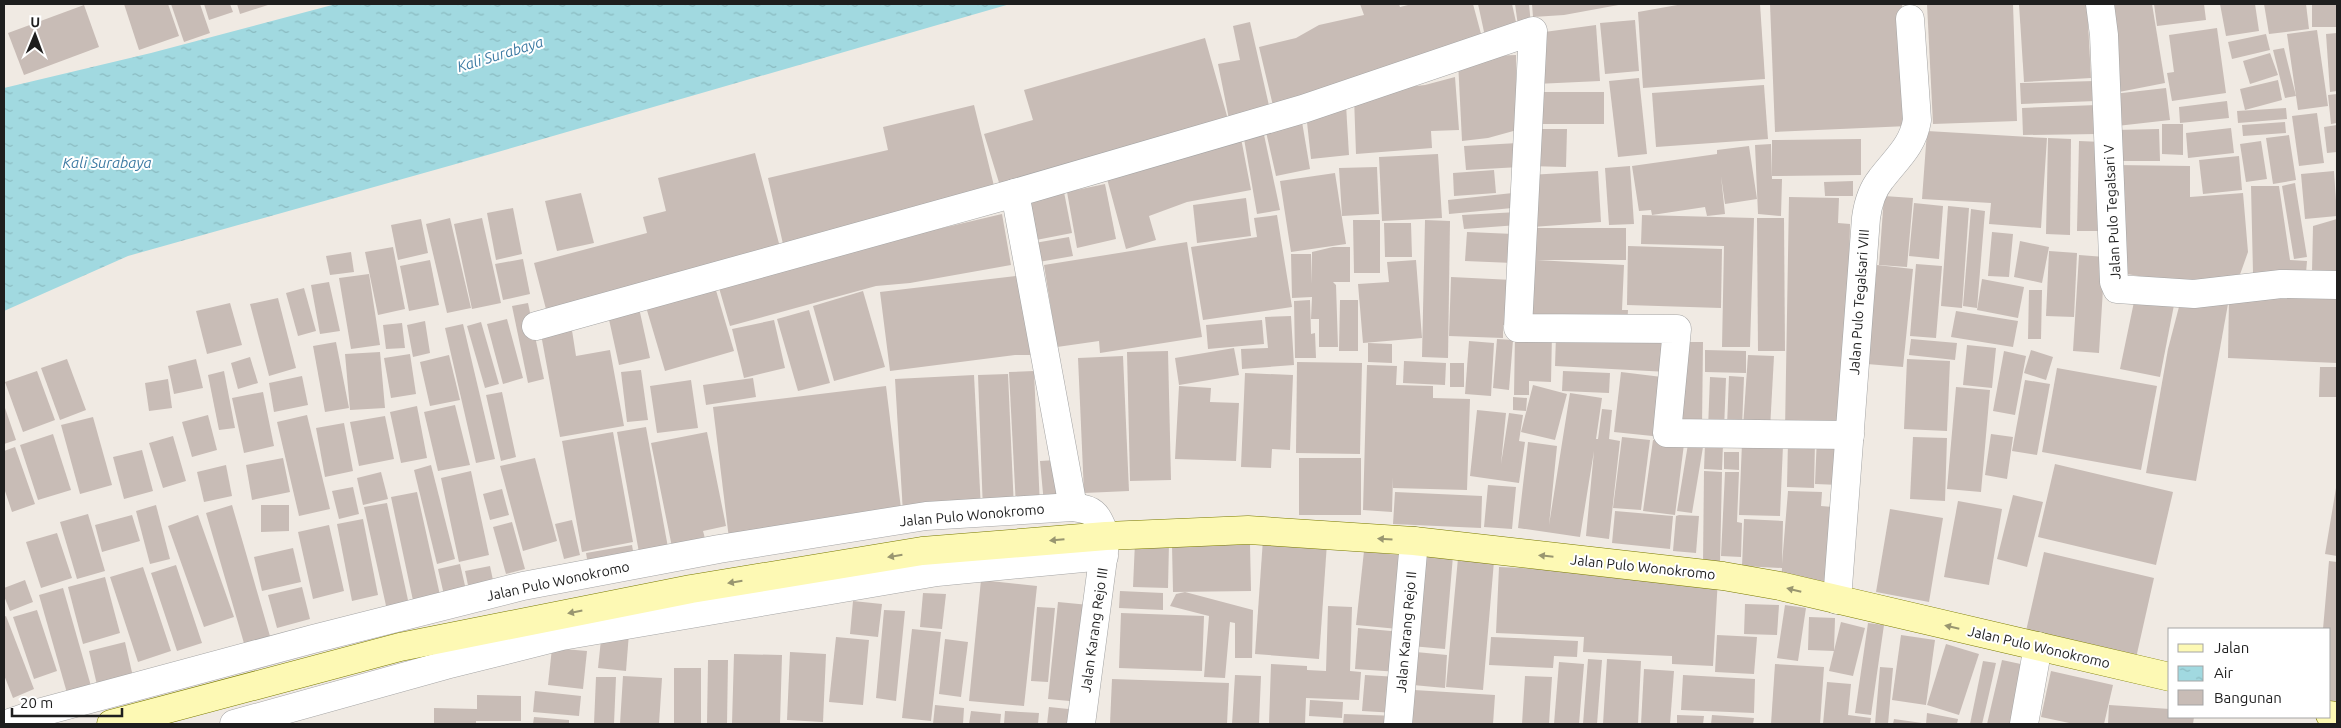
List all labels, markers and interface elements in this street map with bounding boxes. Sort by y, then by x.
north arrow [10,10,60,60]
text: U [30,14,40,30]
water label: Kali Surabaya [455,33,545,75]
street label: Jalan Pulo Tegalsari V [2100,144,2124,280]
water label: Kali Surabaya [62,154,152,171]
street label: Jalan Pulo Tegalsari VIII [1846,229,1872,375]
street label: Jalan Pulo Wonokromo [899,501,1045,529]
one-way arrow [1376,534,1392,542]
one-way arrow [1049,537,1065,545]
street label: Jalan Pulo Wonokromo [1570,551,1716,583]
one-way arrow [887,552,903,560]
one-way arrow [1538,552,1554,560]
street label: Jalan Pulo Wonokromo [485,558,631,604]
street label: Jalan Karang Rejo III [1077,567,1111,693]
street label: Jalan Karang Rejo II [1393,571,1419,693]
one-way arrow [726,578,742,586]
one-way arrow [1786,586,1801,594]
one-way arrow [568,608,583,616]
one-way arrow [1943,622,1959,630]
street label: Jalan Pulo Wonokromo [1966,623,2112,671]
legend [2168,628,2331,718]
text: Jalan [2214,639,2249,656]
text: Air [2214,664,2233,681]
scale bar [12,686,122,718]
text: Bangunan [2214,689,2282,706]
text: 20 m [20,694,53,711]

